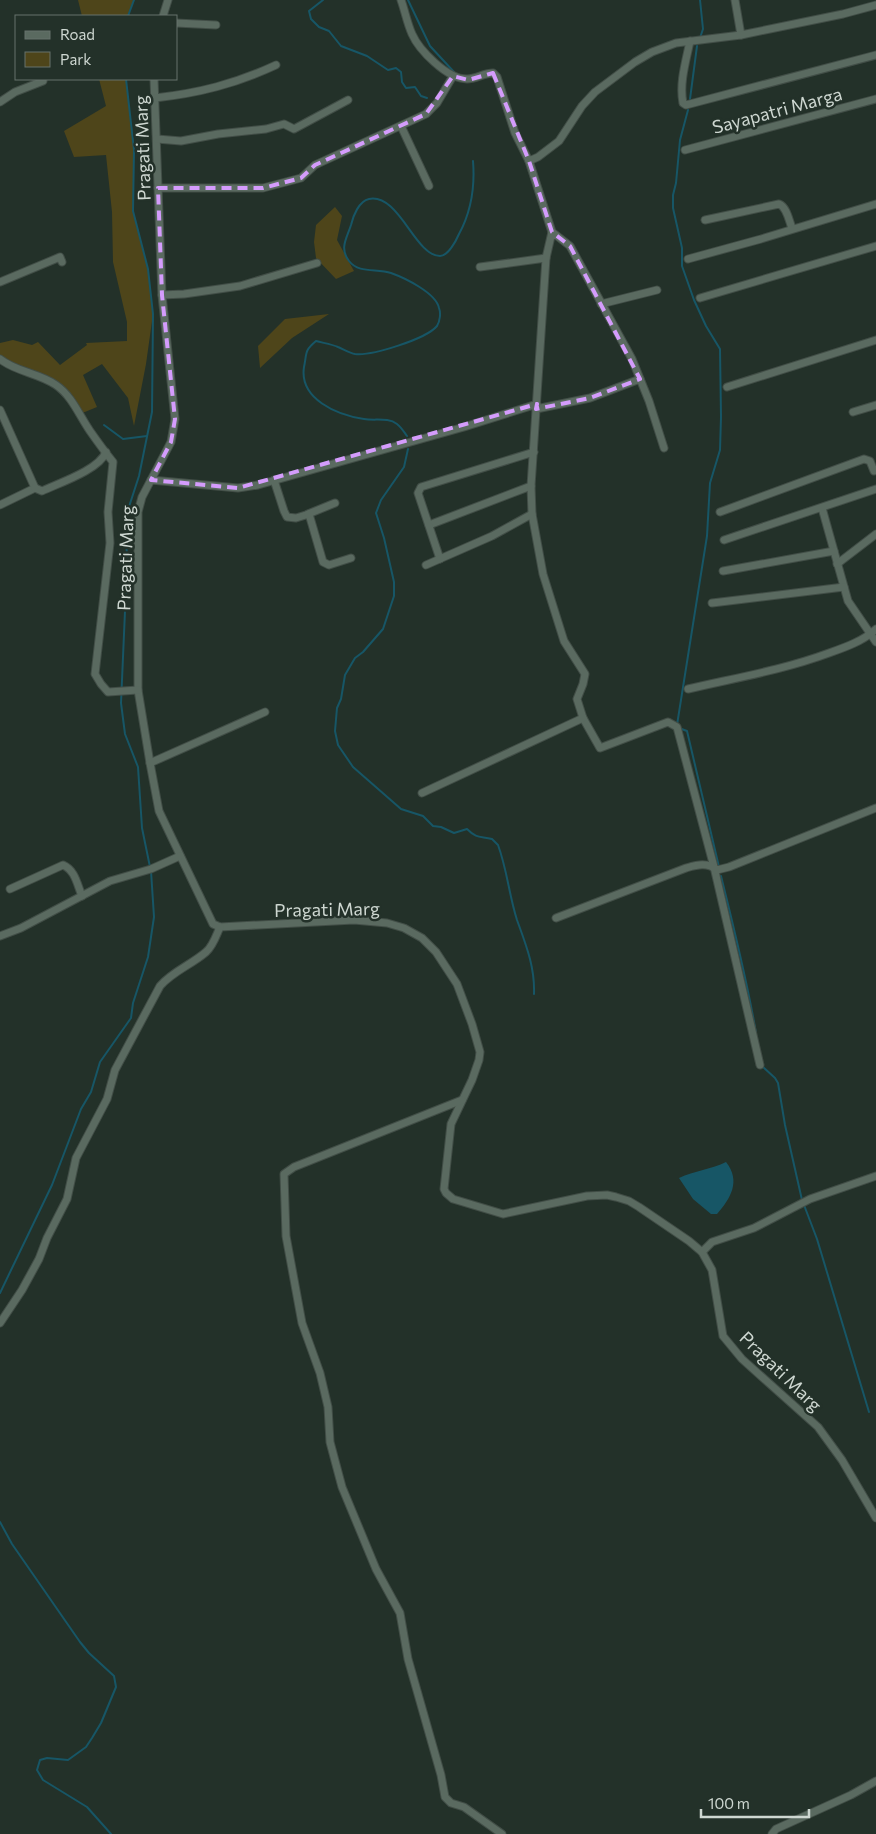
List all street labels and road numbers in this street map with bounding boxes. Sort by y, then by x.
street label: Sayapatri Marga [710,82,844,138]
street label: Pragati Marg [129,95,155,201]
street label: Pragati Marg [112,505,138,611]
street label: Pragati Marg [274,897,380,921]
street label: Pragati Marg [735,1326,827,1416]

